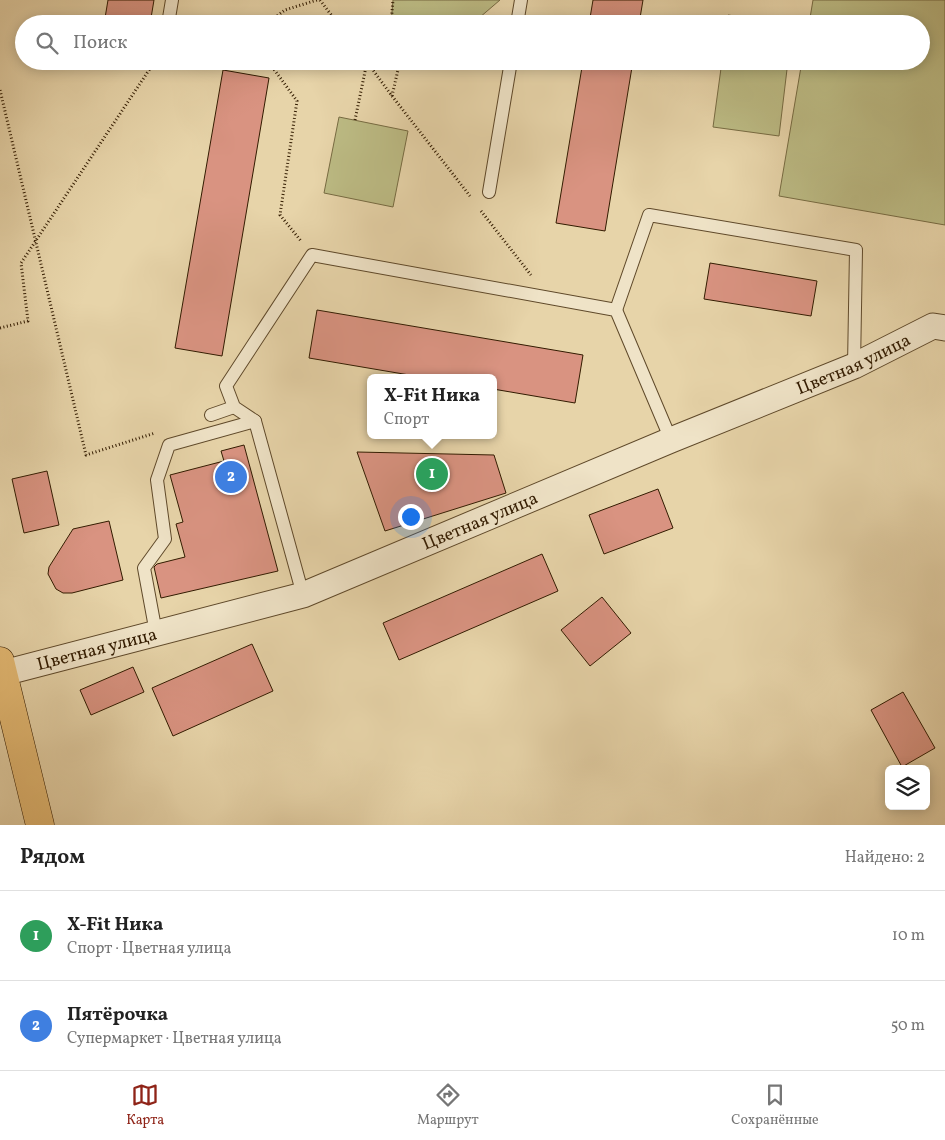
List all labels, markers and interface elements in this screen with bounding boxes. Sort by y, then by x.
search box [15,15,930,70]
icon: search [33,29,61,57]
text: Поиск [73,30,127,56]
street label: Цветная улица [793,328,916,402]
popup [367,374,497,439]
text: X-Fit Ника [384,383,480,409]
text: Спорт [384,409,429,431]
pin: 1 [416,455,448,493]
pin: 2 [215,458,247,496]
street label: Цветная улица [419,486,542,557]
your location [398,504,424,530]
street label: Цветная улица [34,623,160,678]
map controls [885,765,930,810]
button: layers [885,765,930,810]
text: Рядом [20,843,85,872]
text: Найдено: 2 [845,847,925,869]
text: X-Fit Ника [67,912,163,938]
text: 1 [33,925,39,947]
text: 10 m [892,925,925,947]
text: Спорт · Цветная улица [67,938,231,960]
text: Пятёрочка [67,1002,168,1028]
text: 2 [32,1015,40,1037]
text: 50 m [891,1015,925,1037]
text: Супермаркет · Цветная улица [67,1028,282,1050]
tab: Карта [126,1081,164,1130]
tab: Маршрут [417,1081,479,1130]
tab: Сохранённые [731,1081,819,1130]

